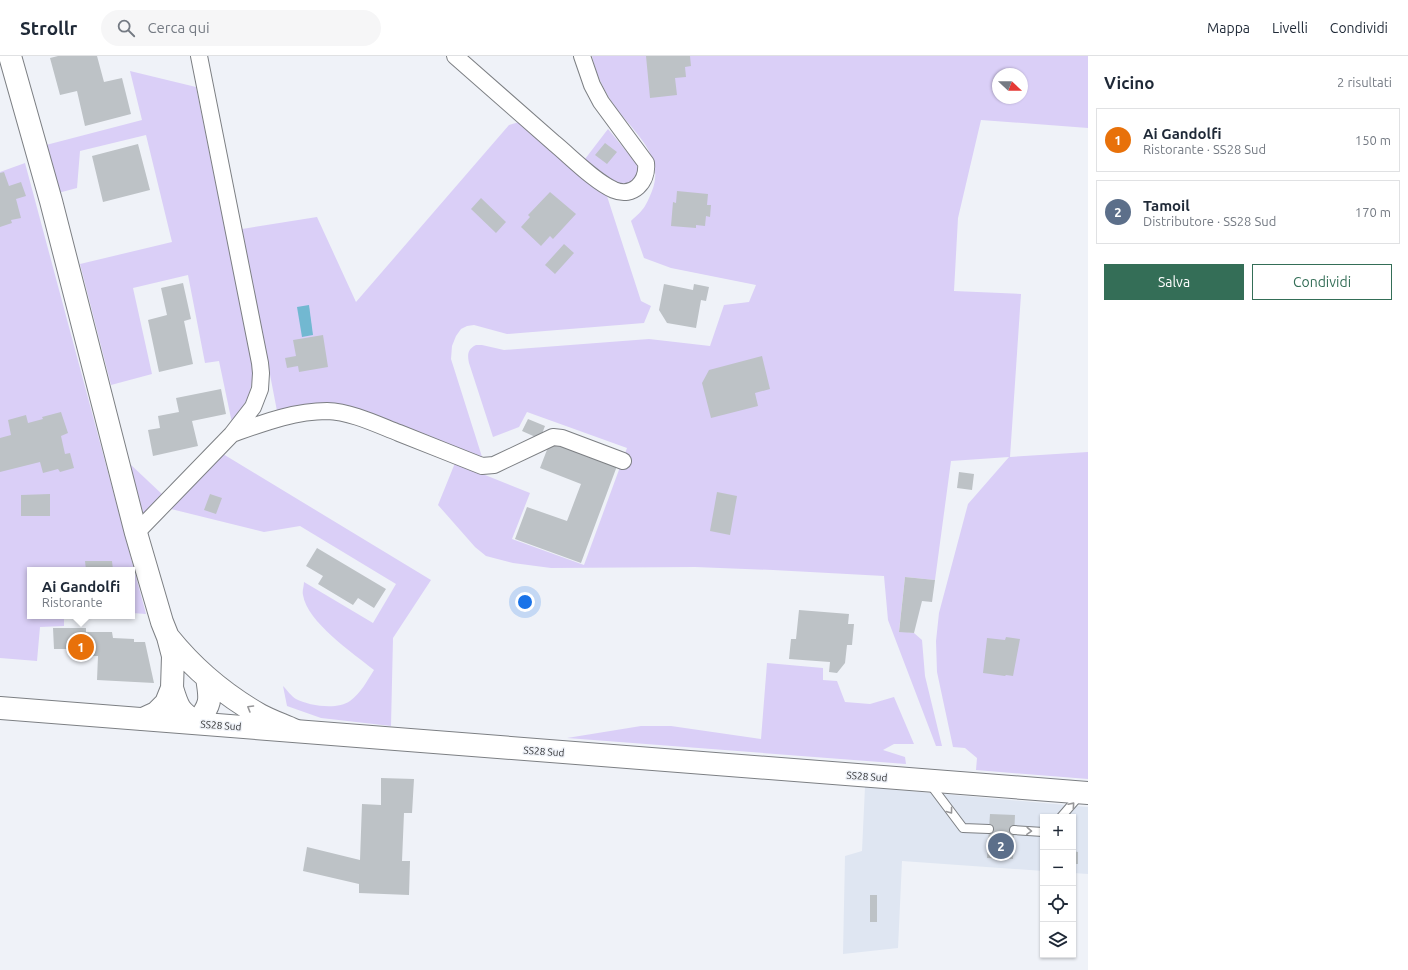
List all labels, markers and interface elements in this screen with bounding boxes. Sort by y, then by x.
search box [101,10,381,46]
text: Strollr [20,17,77,39]
icon: search [115,17,137,39]
text: Cerca qui [147,19,210,36]
text: Mappa [1207,20,1250,36]
text: Livelli [1272,20,1308,36]
text: Condividi [1330,20,1388,36]
north arrow [992,68,1028,104]
text: Vicino [1104,73,1154,92]
text: 2 risultati [1337,75,1392,89]
text: Ai Gandolfi [1143,125,1221,142]
text: 1 [1114,133,1122,147]
text: 150 m [1355,133,1391,147]
text: Ristorante · SS28 Sud [1143,142,1266,156]
text: Tamoil [1143,197,1190,214]
text: 2 [1114,205,1122,219]
text: 170 m [1355,205,1391,219]
text: Distributore · SS28 Sud [1143,214,1276,228]
button: Salva [1104,264,1244,300]
button: Condividi [1252,264,1392,300]
popup [27,567,135,619]
text: Ai Gandolfi [42,578,120,595]
your location [515,592,535,612]
text: Ristorante [42,595,103,609]
pin: 1 [68,632,94,662]
one-way arrow [247,706,254,713]
street label: SS28 Sud [200,719,242,732]
street label: SS28 Sud [523,745,565,758]
street label: SS28 Sud [846,770,888,783]
one-way arrow [1067,802,1074,809]
one-way arrow [946,807,953,814]
map controls [1040,814,1076,958]
button: + [1040,814,1076,850]
one-way arrow [1026,827,1032,835]
pin: 2 [988,831,1014,861]
button: − [1040,850,1076,886]
button: locate [1040,886,1076,922]
button: layers [1040,922,1076,958]

